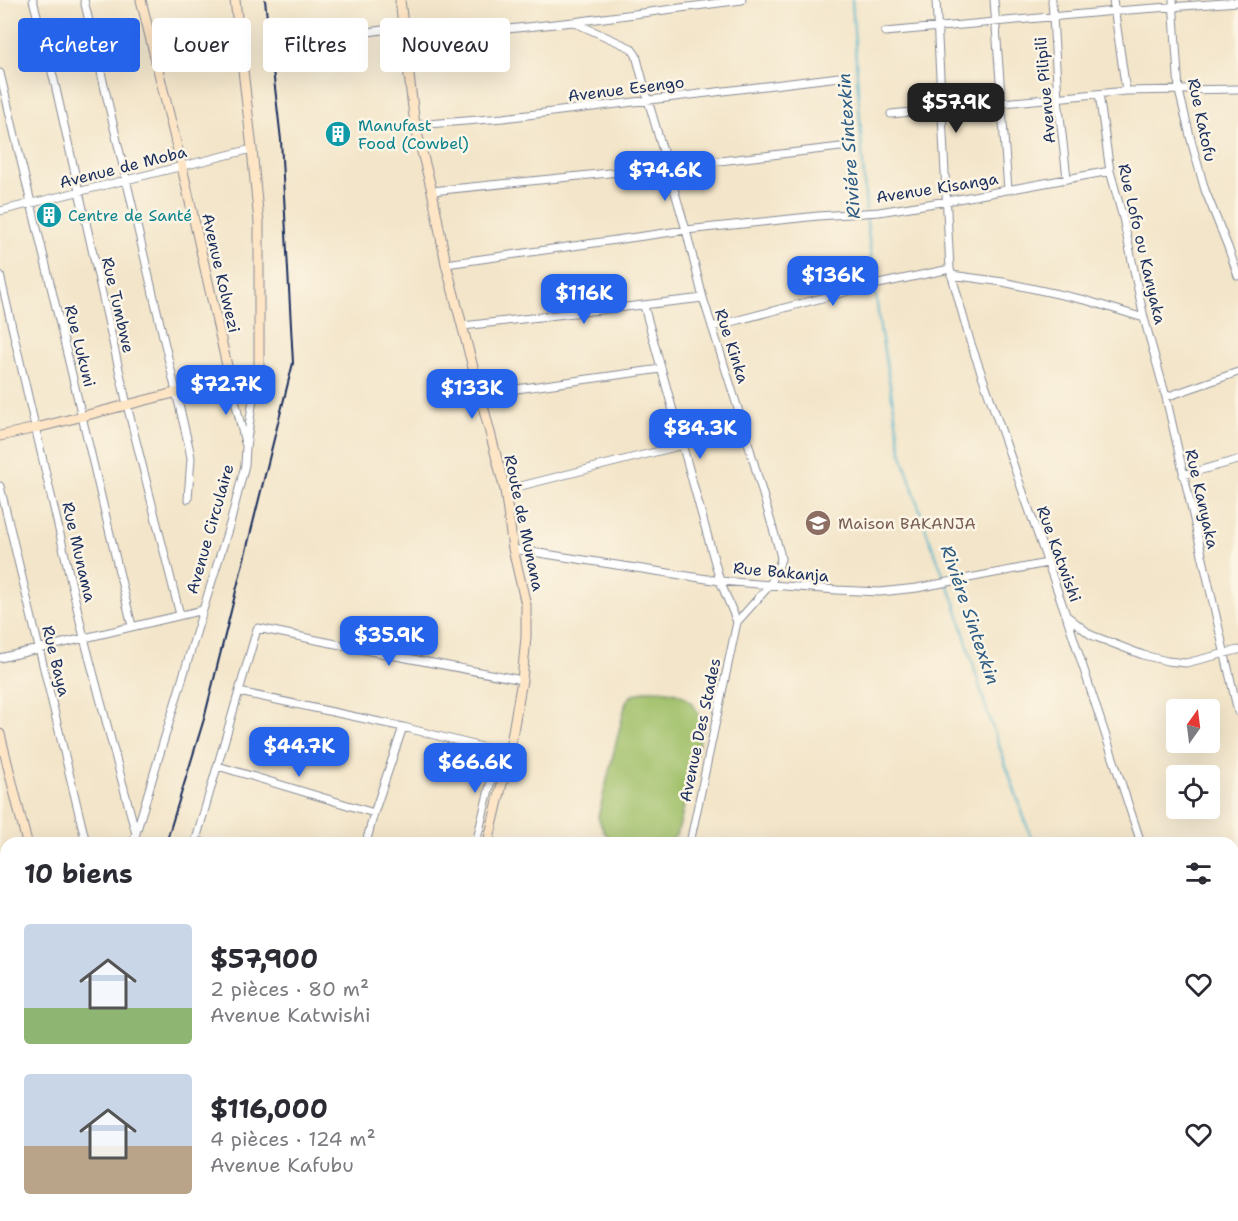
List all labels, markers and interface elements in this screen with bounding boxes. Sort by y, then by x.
chip: Acheter [18,18,140,72]
chip: Louer [152,18,251,72]
chip: Filtres [263,18,368,72]
chip: Nouveau [380,18,510,72]
street label: Avenue Pilipili [1030,36,1060,144]
street label: Avenue Esengo [567,71,685,107]
water label: Riviére Sintexkin [832,72,866,220]
street label: Rue Katofu [1183,76,1221,164]
pin: $57.9K [907,83,1005,134]
text: $57.9K [921,89,991,115]
place label: Manufast Food (Cowbel) [358,115,469,154]
building icon: Manufast Food (Cowbel) [323,119,353,149]
street label: Avenue de Moba [57,141,189,193]
pin: $74.6K [616,151,714,202]
text: $74.6K [628,157,702,183]
street label: Rue Lofo ou Kanyaka [1113,162,1171,326]
street label: Avenue Kisanga [874,168,1000,208]
building icon: Centre de Santé [34,200,64,230]
place label: Centre de Santé [68,205,192,226]
street label: Avenue Kolwezi [197,211,245,335]
street label: Rue Tumbwe [97,255,139,355]
pin: $136K [791,256,875,307]
text: $136K [801,262,865,288]
pin: $116K [542,274,626,325]
text: $116K [555,280,613,306]
street label: Rue Lukuni [60,303,100,389]
street label: Rue Kinka [710,306,754,386]
pin: $72.7K [177,365,275,416]
pin: $133K [430,369,514,420]
text: $72.7K [190,371,262,397]
text: $133K [441,375,503,401]
pin: $84.3K [651,409,749,460]
text: $84.3K [663,415,737,441]
street label: Rue Kanyaka [1180,447,1224,551]
street label: Route de Munana [499,453,549,593]
street label: Avenue Circulaire [181,462,239,596]
street label: Rue Munama [57,500,101,604]
street label: Rue Katwishi [1032,503,1086,605]
school or university icon: Maison BAKANJA [803,508,833,538]
place label: Maison BAKANJA [838,513,976,534]
water label: Riviére Sintexkin [935,542,1005,688]
street label: Rue Bakanja [732,557,830,587]
pin: $35.9K [340,616,438,667]
text: $35.9K [354,622,424,648]
street label: Rue Baya [37,623,75,699]
street label: Avenue Des Stades [675,656,726,804]
north arrow [1166,699,1220,753]
map controls [1166,699,1220,819]
pin: $44.7K [250,727,348,778]
text: $44.7K [263,733,335,759]
pin: $66.6K [426,743,524,794]
text: $66.6K [438,749,512,775]
button: locate [1166,765,1220,819]
text: 10 biens [24,856,133,891]
icon: filters [1182,857,1215,890]
text: $57,900 [210,941,318,976]
icon: home [72,948,144,1020]
icon: heart [1182,968,1215,1001]
text: 2 pièces · 80 m² [210,976,369,1002]
text: Avenue Katwishi [210,1002,371,1028]
text: $116,000 [210,1091,328,1126]
icon: home [72,1098,144,1170]
icon: heart [1182,1118,1215,1151]
text: 4 pièces · 124 m² [210,1126,376,1152]
text: Avenue Kafubu [210,1152,354,1178]

